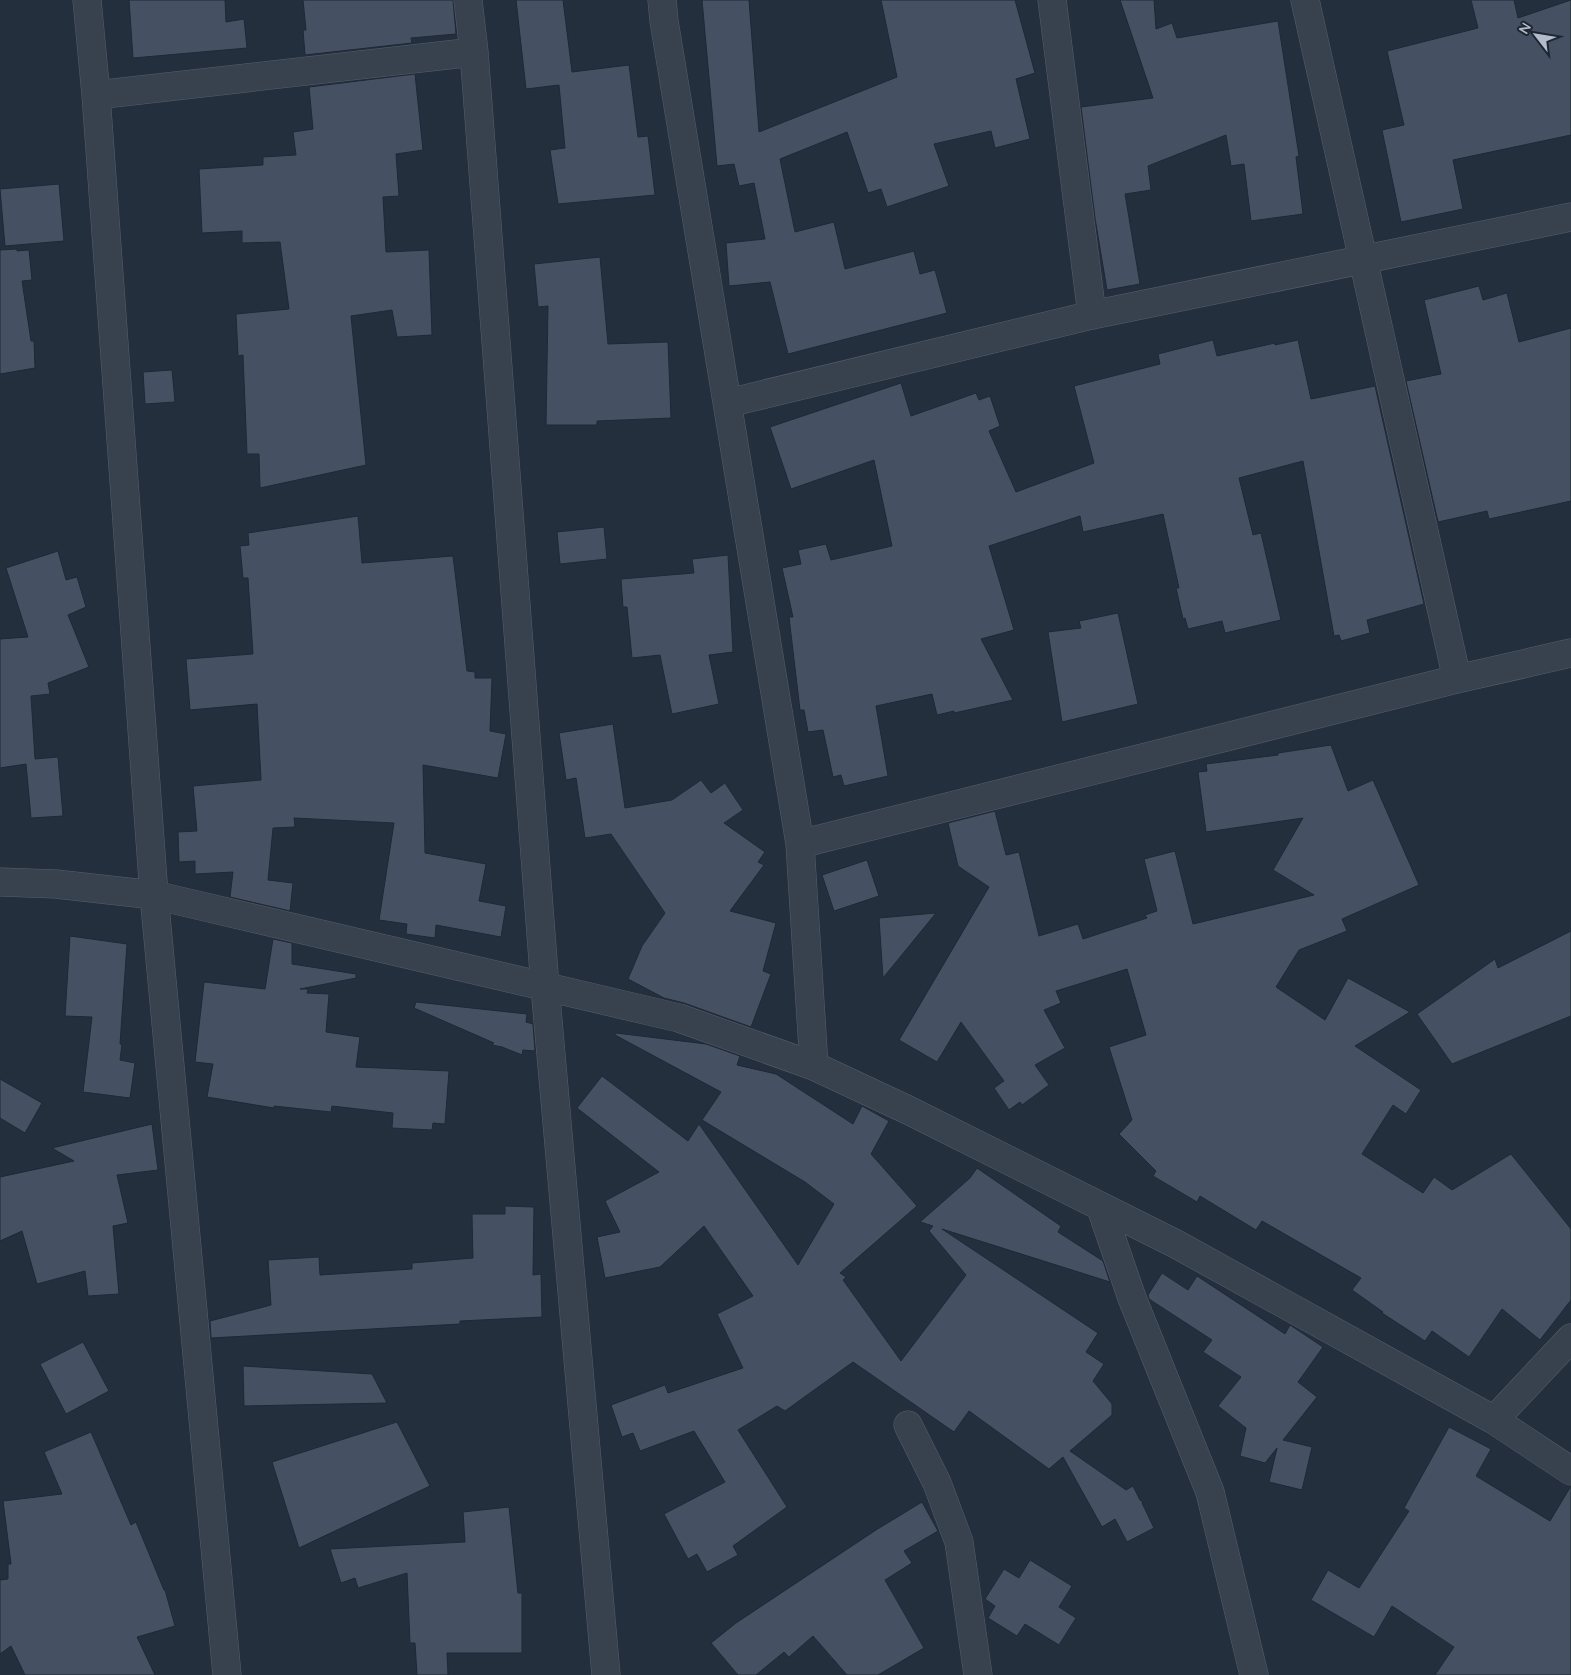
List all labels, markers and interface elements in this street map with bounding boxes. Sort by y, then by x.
north arrow [1511,10,1561,60]
text: N [1514,19,1535,37]

